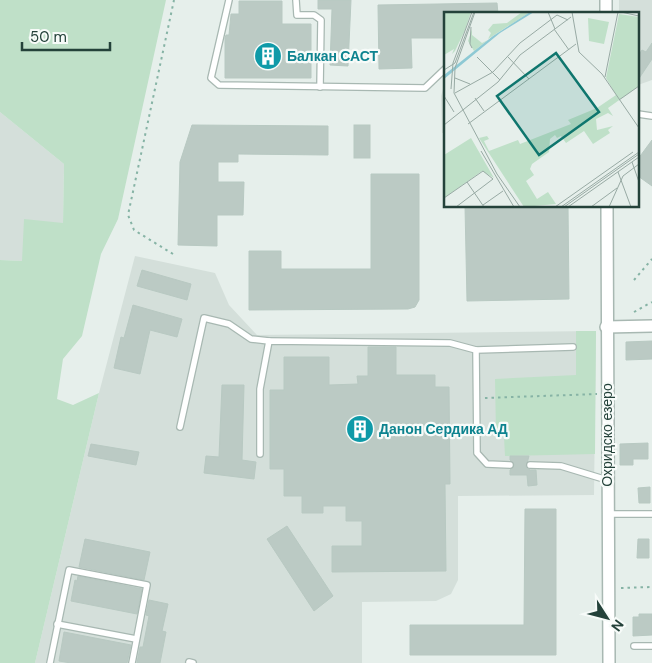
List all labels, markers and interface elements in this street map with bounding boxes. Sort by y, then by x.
inset map [444,12,640,208]
scale bar [22,20,110,52]
text: 50 m [30,27,67,47]
building icon: Балкан САСТ [253,41,283,71]
place label: Балкан САСТ [287,47,379,65]
street label: Охридско езеро [598,383,616,487]
building icon: Данон Сердика АД [345,414,375,444]
place label: Данон Сердика АД [379,420,508,438]
north arrow [582,593,632,643]
text: N [607,616,628,635]

